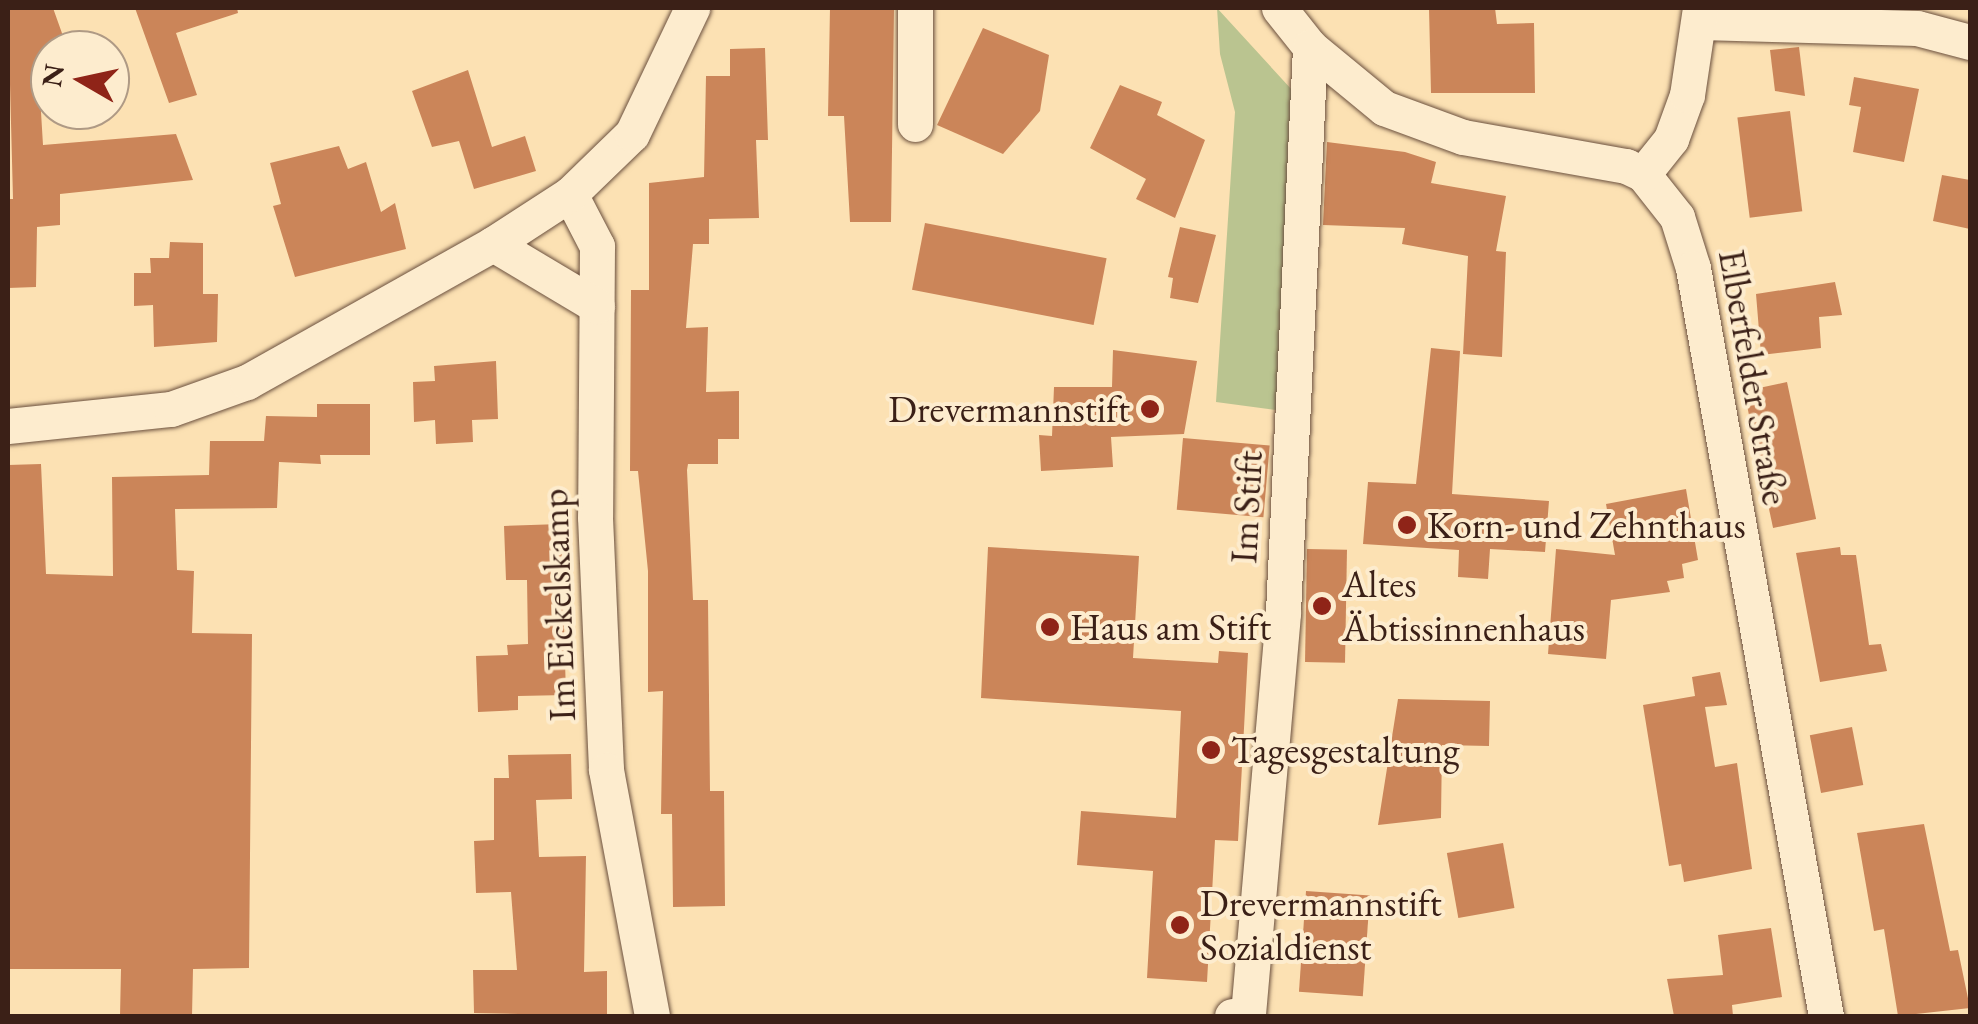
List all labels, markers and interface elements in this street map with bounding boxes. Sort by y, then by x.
north arrow [30,30,130,130]
text: N [33,62,72,90]
street label: Elberfelder Straße [1709,246,1799,508]
place label: Drevermannstift [888,386,1130,432]
marker: Drevermannstift [1139,398,1161,420]
street label: Im Stift [1220,449,1272,565]
street label: Im Eickelskamp [531,488,585,722]
place label: Korn- und Zehnthaus [1427,502,1746,548]
marker: Korn- und Zehnthaus [1396,514,1418,536]
place label: Altes Äbtissinnenhaus [1342,561,1585,650]
marker: Altes Äbtissinnenhaus [1311,595,1333,617]
place label: Haus am Stift [1070,604,1271,650]
marker: Haus am Stift [1039,616,1061,638]
place label: Tagesgestaltung [1231,727,1460,773]
marker: Tagesgestaltung [1200,739,1222,761]
place label: Drevermannstift Sozialdienst [1200,880,1442,969]
marker: Drevermannstift Sozialdienst [1169,914,1191,936]

